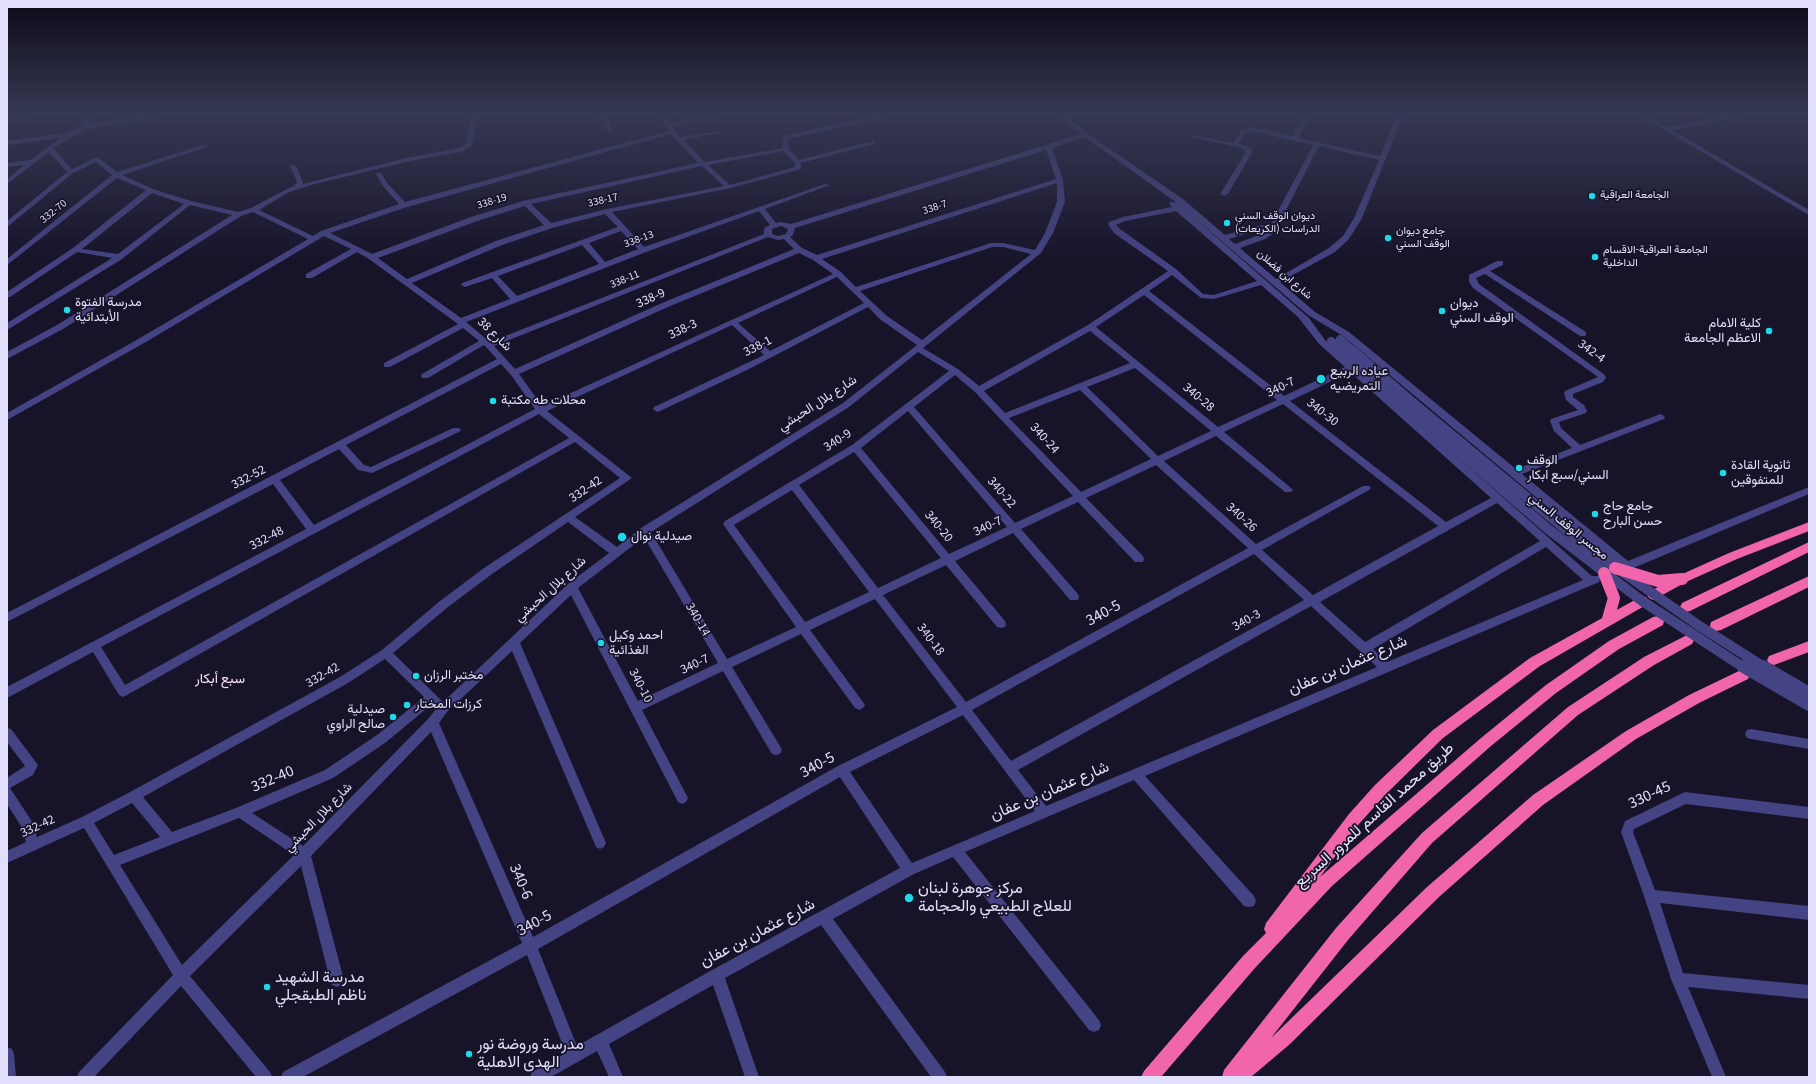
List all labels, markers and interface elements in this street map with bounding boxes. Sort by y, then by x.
place label: الجامعة العراقية [1600,189,1669,203]
street label: 338-19 [475,191,509,213]
street label: 338-17 [587,191,619,211]
marker: الجامعة العراقية [1587,191,1597,201]
street label: 332-70 [38,197,70,227]
street label: 338-7 [921,198,949,218]
place label: ديوان الوقف السني الدراسات (الكريعات) [1235,210,1320,236]
marker: ديوان الوقف السني الدراسات (الكريعات) [1222,218,1232,228]
place label: جامع ديوان الوقف السني [1396,225,1450,251]
street label: 338-13 [622,229,656,251]
marker: جامع ديوان الوقف السني [1383,233,1393,243]
place label: الجامعة العراقية-الاقسام الداخلية [1603,244,1708,270]
street label: شارع ابن فضلان [1254,247,1314,303]
marker: الجامعة العراقية-الاقسام الداخلية [1590,252,1600,262]
street label: 338-11 [608,268,642,292]
street label: 338-9 [634,286,668,312]
place label: مدرسة الفتوة الأبتدائية [75,295,142,326]
place label: ديوان الوقف السني [1450,296,1514,327]
marker: مدرسة الفتوة الأبتدائية [62,305,72,315]
marker: ديوان الوقف السني [1437,306,1447,316]
street label: شارع 38 [474,315,514,355]
place label: كلية الامام الاعظم الجامعة [1684,316,1761,347]
street label: 338-3 [666,317,700,343]
marker: كلية الامام الاعظم الجامعة [1764,326,1774,336]
street label: 338-1 [741,333,775,361]
street label: 342-4 [1574,337,1608,367]
place label: عياده الربيع التمريضيه [1330,364,1388,395]
street label: شارع بلال الحبشي [776,373,860,435]
marker: عياده الربيع التمريضيه [1315,373,1327,385]
street label: 340-7 [1264,374,1298,402]
street label: 340-28 [1179,380,1217,416]
place label: محلات طه مكتبة [501,393,586,409]
marker: محلات طه مكتبة [488,396,498,406]
street label: 340-30 [1303,396,1341,430]
street label: 340-24 [1026,420,1062,458]
street label: 340-9 [821,426,855,456]
place label: الوقف السني/سبع ابكار [1527,453,1609,484]
place label: ثانوية القادة للمتفوقين [1731,458,1790,489]
street label: 332-52 [229,463,269,493]
marker: الوقف السني/سبع ابكار [1514,463,1524,473]
marker: ثانوية القادة للمتفوقين [1718,468,1728,478]
street label: 332-42 [567,473,605,507]
street label: 340-22 [983,474,1019,512]
street label: مجسر الوقف السني [1525,490,1611,564]
place label: جامع حاج حسن البارح [1603,499,1662,530]
street label: 340-26 [1222,500,1260,536]
street label: 340-20 [920,508,956,546]
marker: جامع حاج حسن البارح [1590,509,1600,519]
street label: 340-7 [971,514,1005,540]
street label: 332-48 [247,524,287,554]
place label: صيدلية نوال [631,529,692,545]
marker: صيدلية نوال [616,531,628,543]
street label: شارع بلال الحبشي [512,554,590,626]
street label: 340-5 [1083,597,1125,631]
street label: 340-14 [681,600,713,640]
street label: 340-3 [1230,607,1264,635]
street label: 340-18 [913,621,947,659]
place label: احمد وكيل الغذائية [609,628,663,659]
street label: شارع عثمان بن عفان [1286,632,1410,700]
marker: احمد وكيل الغذائية [596,638,606,648]
street label: 340-7 [678,652,712,678]
street label: 332-42 [303,660,343,692]
street label: 340-10 [625,666,655,706]
place label: مختبر الرزان [424,668,484,684]
marker: مختبر الرزان [411,671,421,681]
district label: سبع أبكار [195,672,245,688]
place label: كرزات المختار [415,697,482,713]
marker: كرزات المختار [402,700,412,710]
place label: صيدلية صالح الراوي [327,702,385,733]
marker: صيدلية صالح الراوي [388,712,398,722]
street label: طريق محمد القاسم للمرور السريع [1291,739,1459,893]
street label: 340-5 [797,749,839,783]
street label: شارع عثمان بن عفان [988,758,1112,826]
street label: 332-40 [249,762,297,798]
street label: 330-45 [1626,778,1674,814]
street label: شارع بلال الحبشي [282,780,356,856]
street label: 332-42 [18,812,58,842]
street label: 340-6 [504,861,536,903]
place label: مركز جوهرة لبنان للعلاج الطبيعي والحجامة [918,879,1072,917]
marker: مركز جوهرة لبنان للعلاج الطبيعي والحجامة [903,892,915,904]
street label: شارع عثمان بن عفان [697,896,819,972]
street label: 340-5 [514,907,556,941]
place label: مدرسة الشهيد ناظم الطبقجلي [275,968,367,1006]
marker: مدرسة الشهيد ناظم الطبقجلي [262,982,272,992]
place label: مدرسة وروضة نور الهدى الاهلية [477,1035,584,1073]
marker: مدرسة وروضة نور الهدى الاهلية [464,1049,474,1059]

